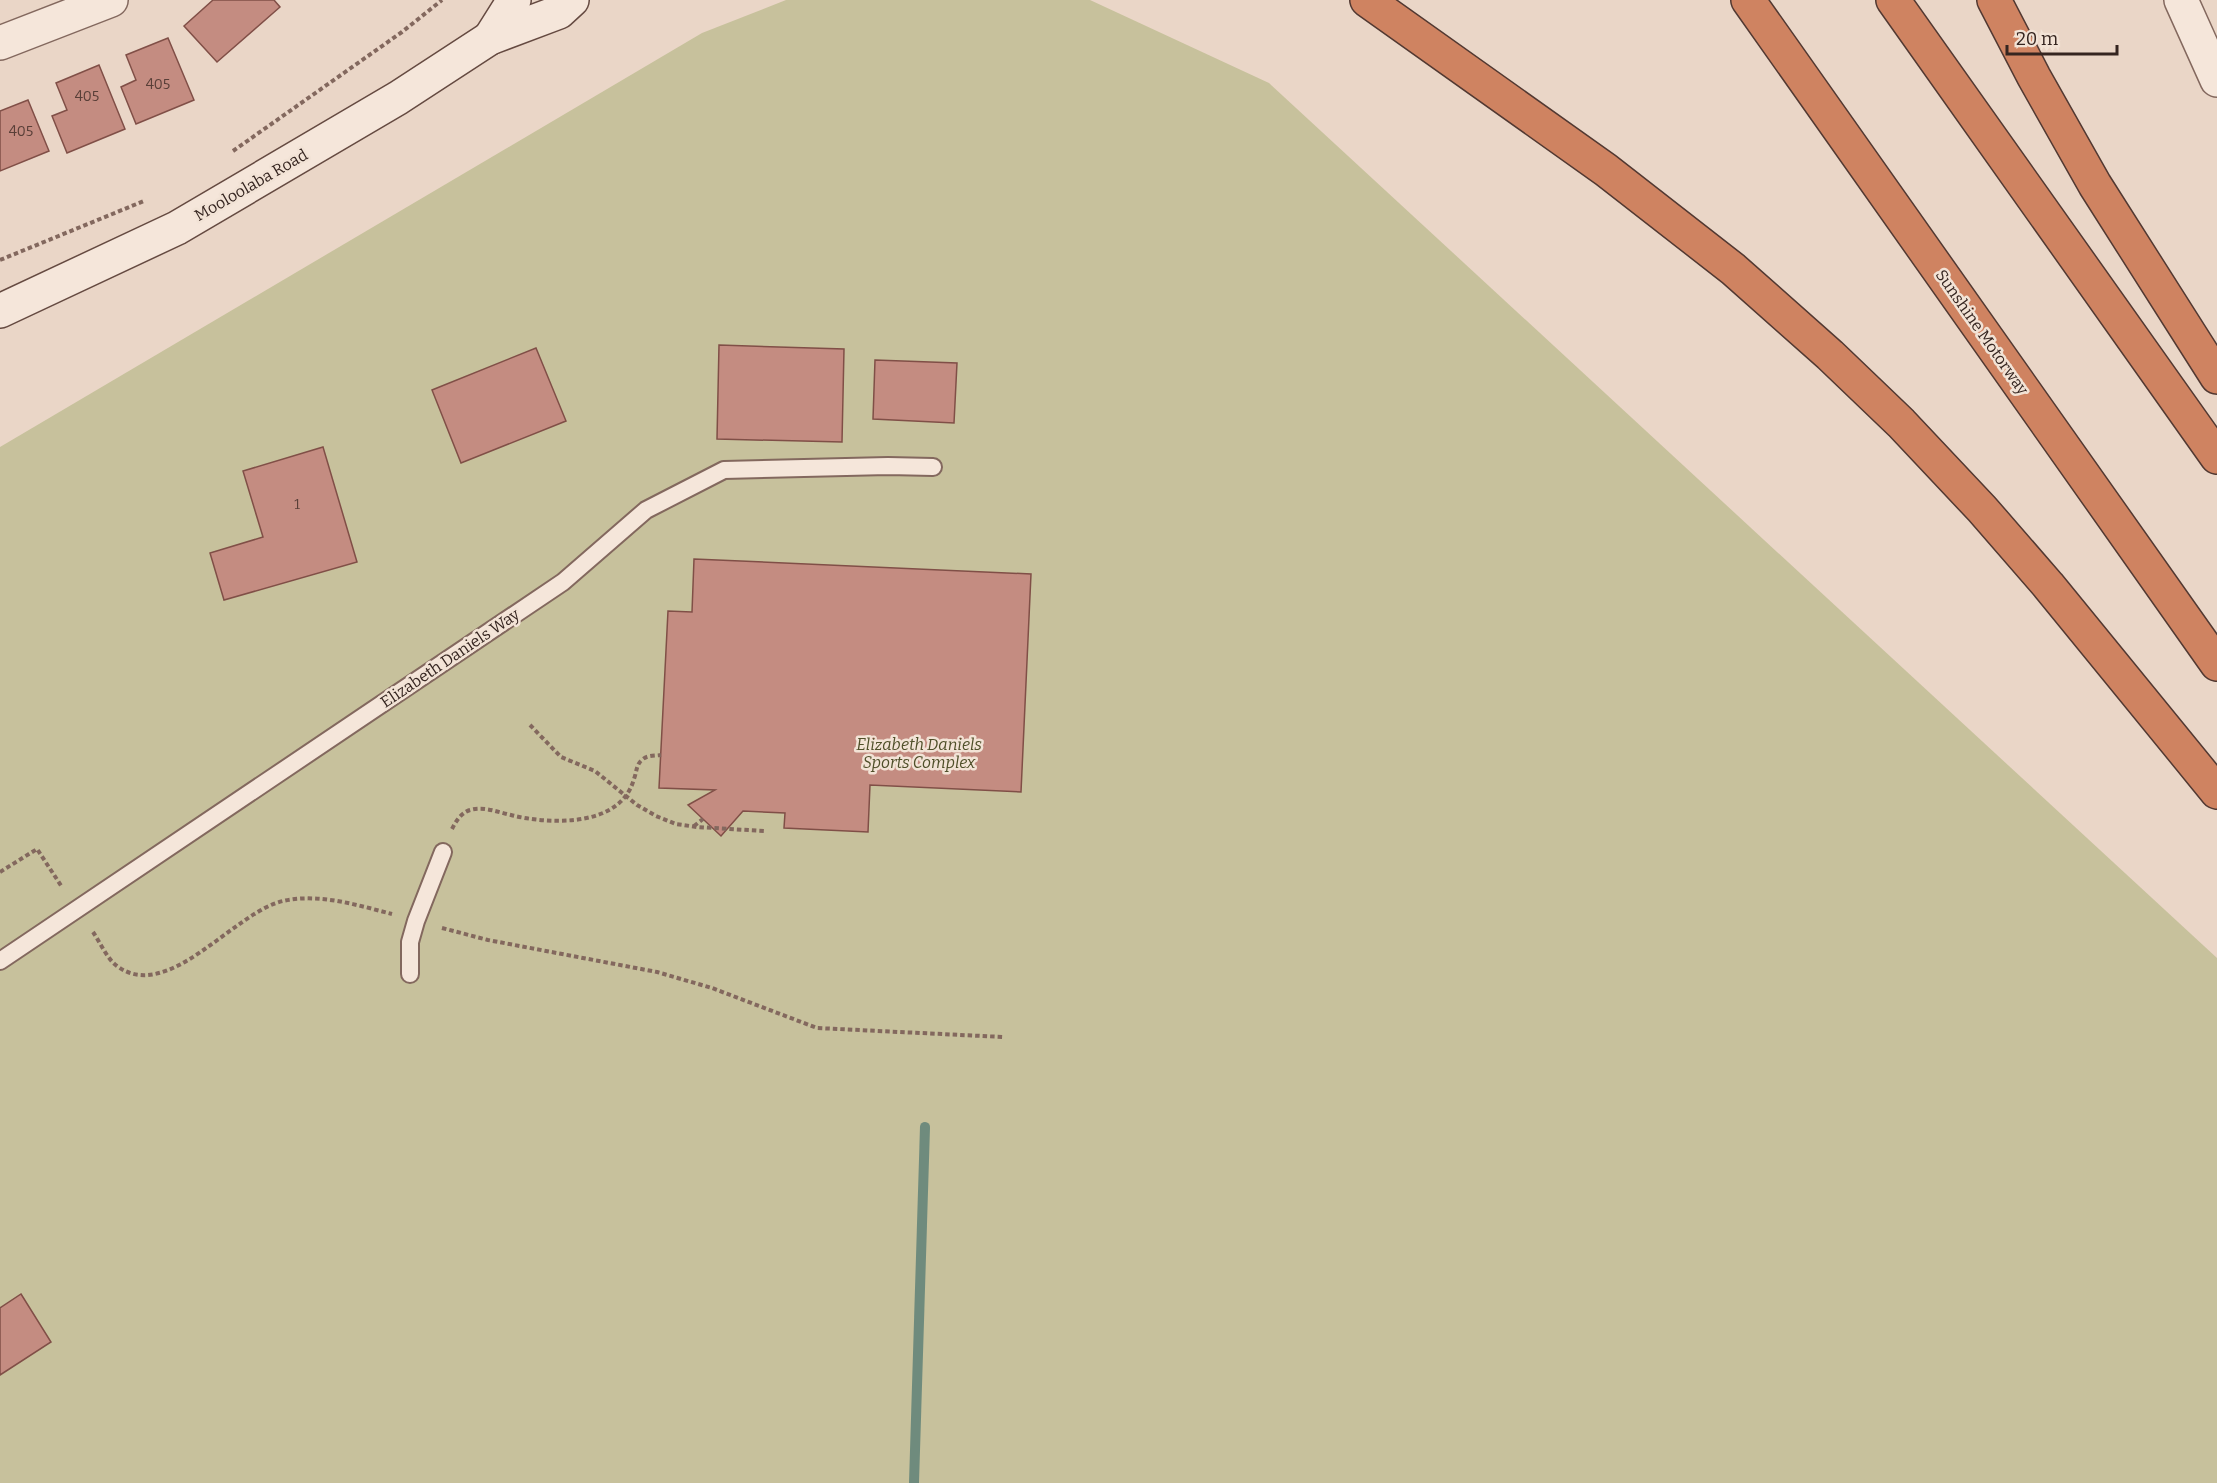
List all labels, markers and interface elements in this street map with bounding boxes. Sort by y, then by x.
scale bar [2007,18,2116,56]
text: 20 m [2016,28,2058,50]
house number: 405 [146,76,170,93]
house number: 405 [75,88,99,105]
house number: 405 [9,123,33,140]
street label: Mooloolaba Road [191,145,311,225]
street label: Sunshine Motorway [1932,266,2033,399]
house number: 1 [294,496,300,513]
street label: Elizabeth Daniels Way [377,604,523,712]
park label: Elizabeth Daniels Sports Complex [856,735,982,772]

